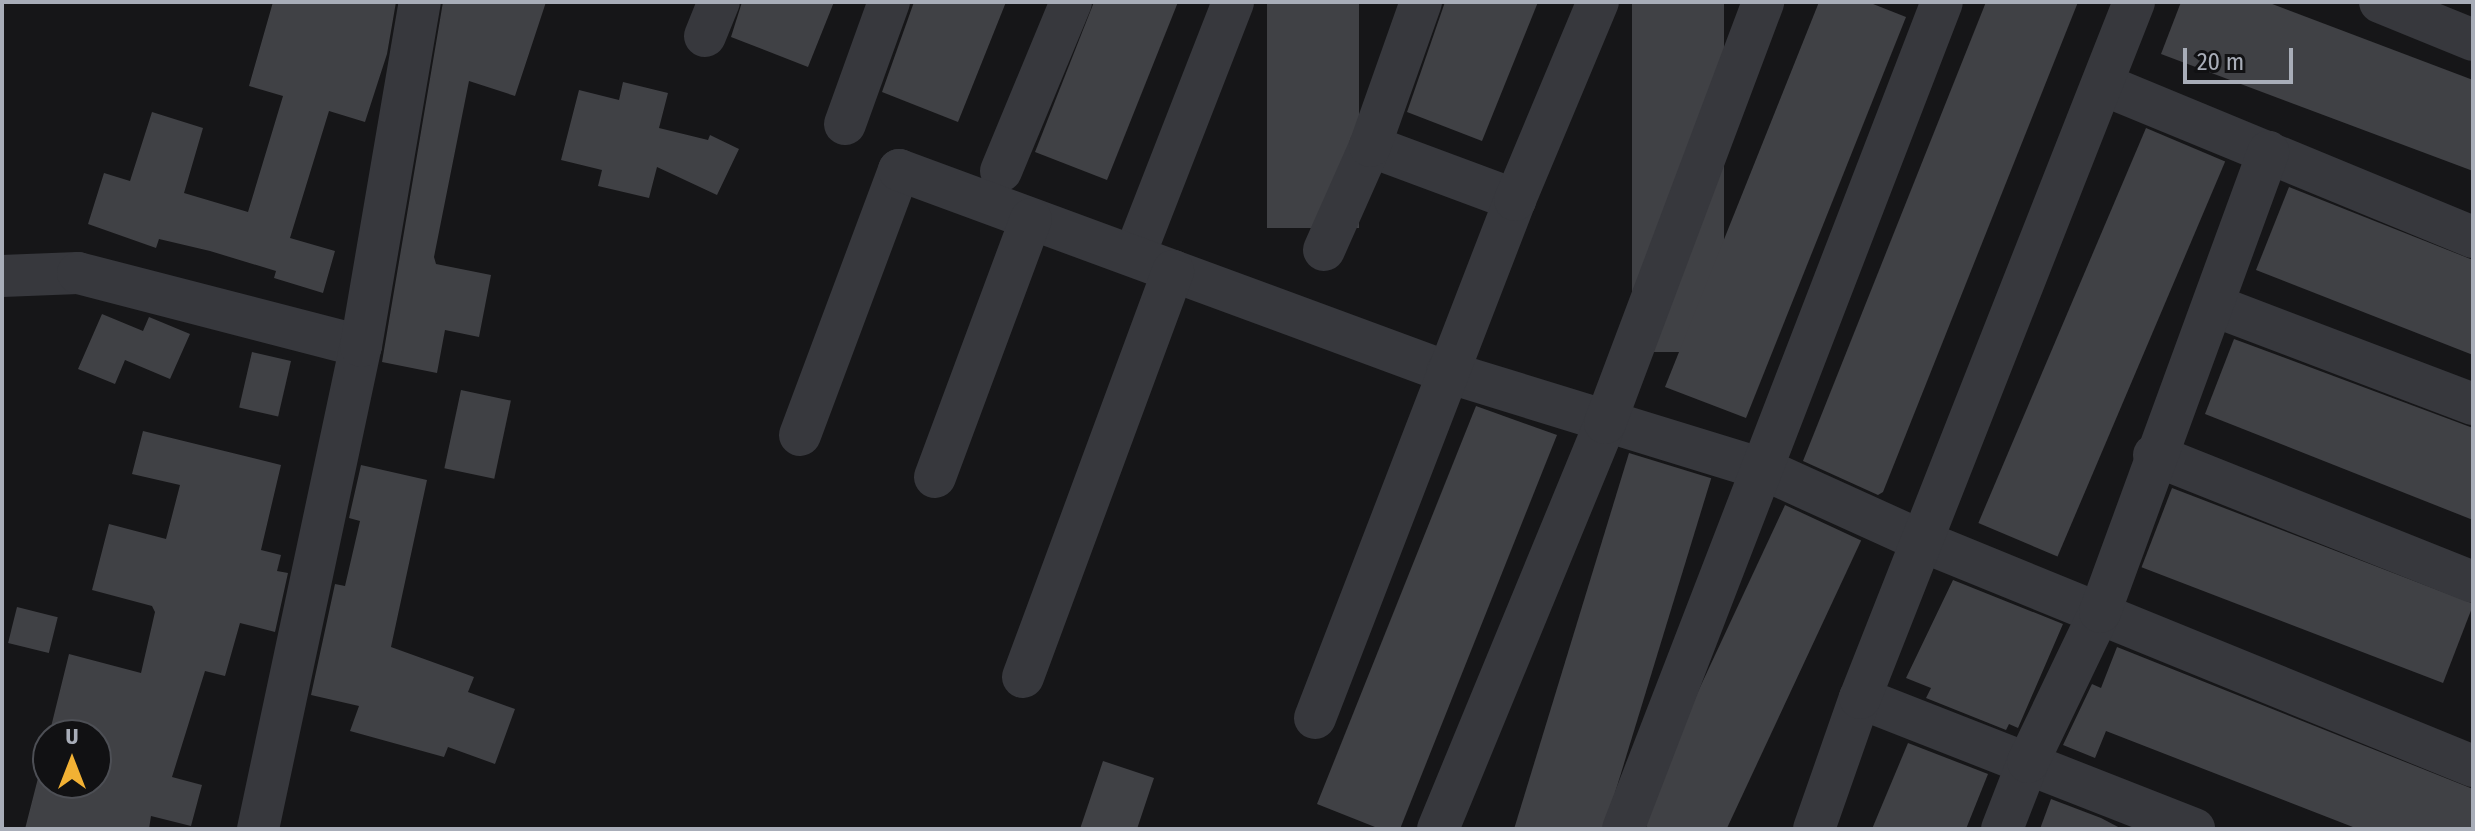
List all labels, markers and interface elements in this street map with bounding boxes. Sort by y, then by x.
scale bar [2187,32,2297,82]
text: 20 m [2197,48,2244,76]
north arrow [32,719,112,799]
text: U [66,723,78,750]

